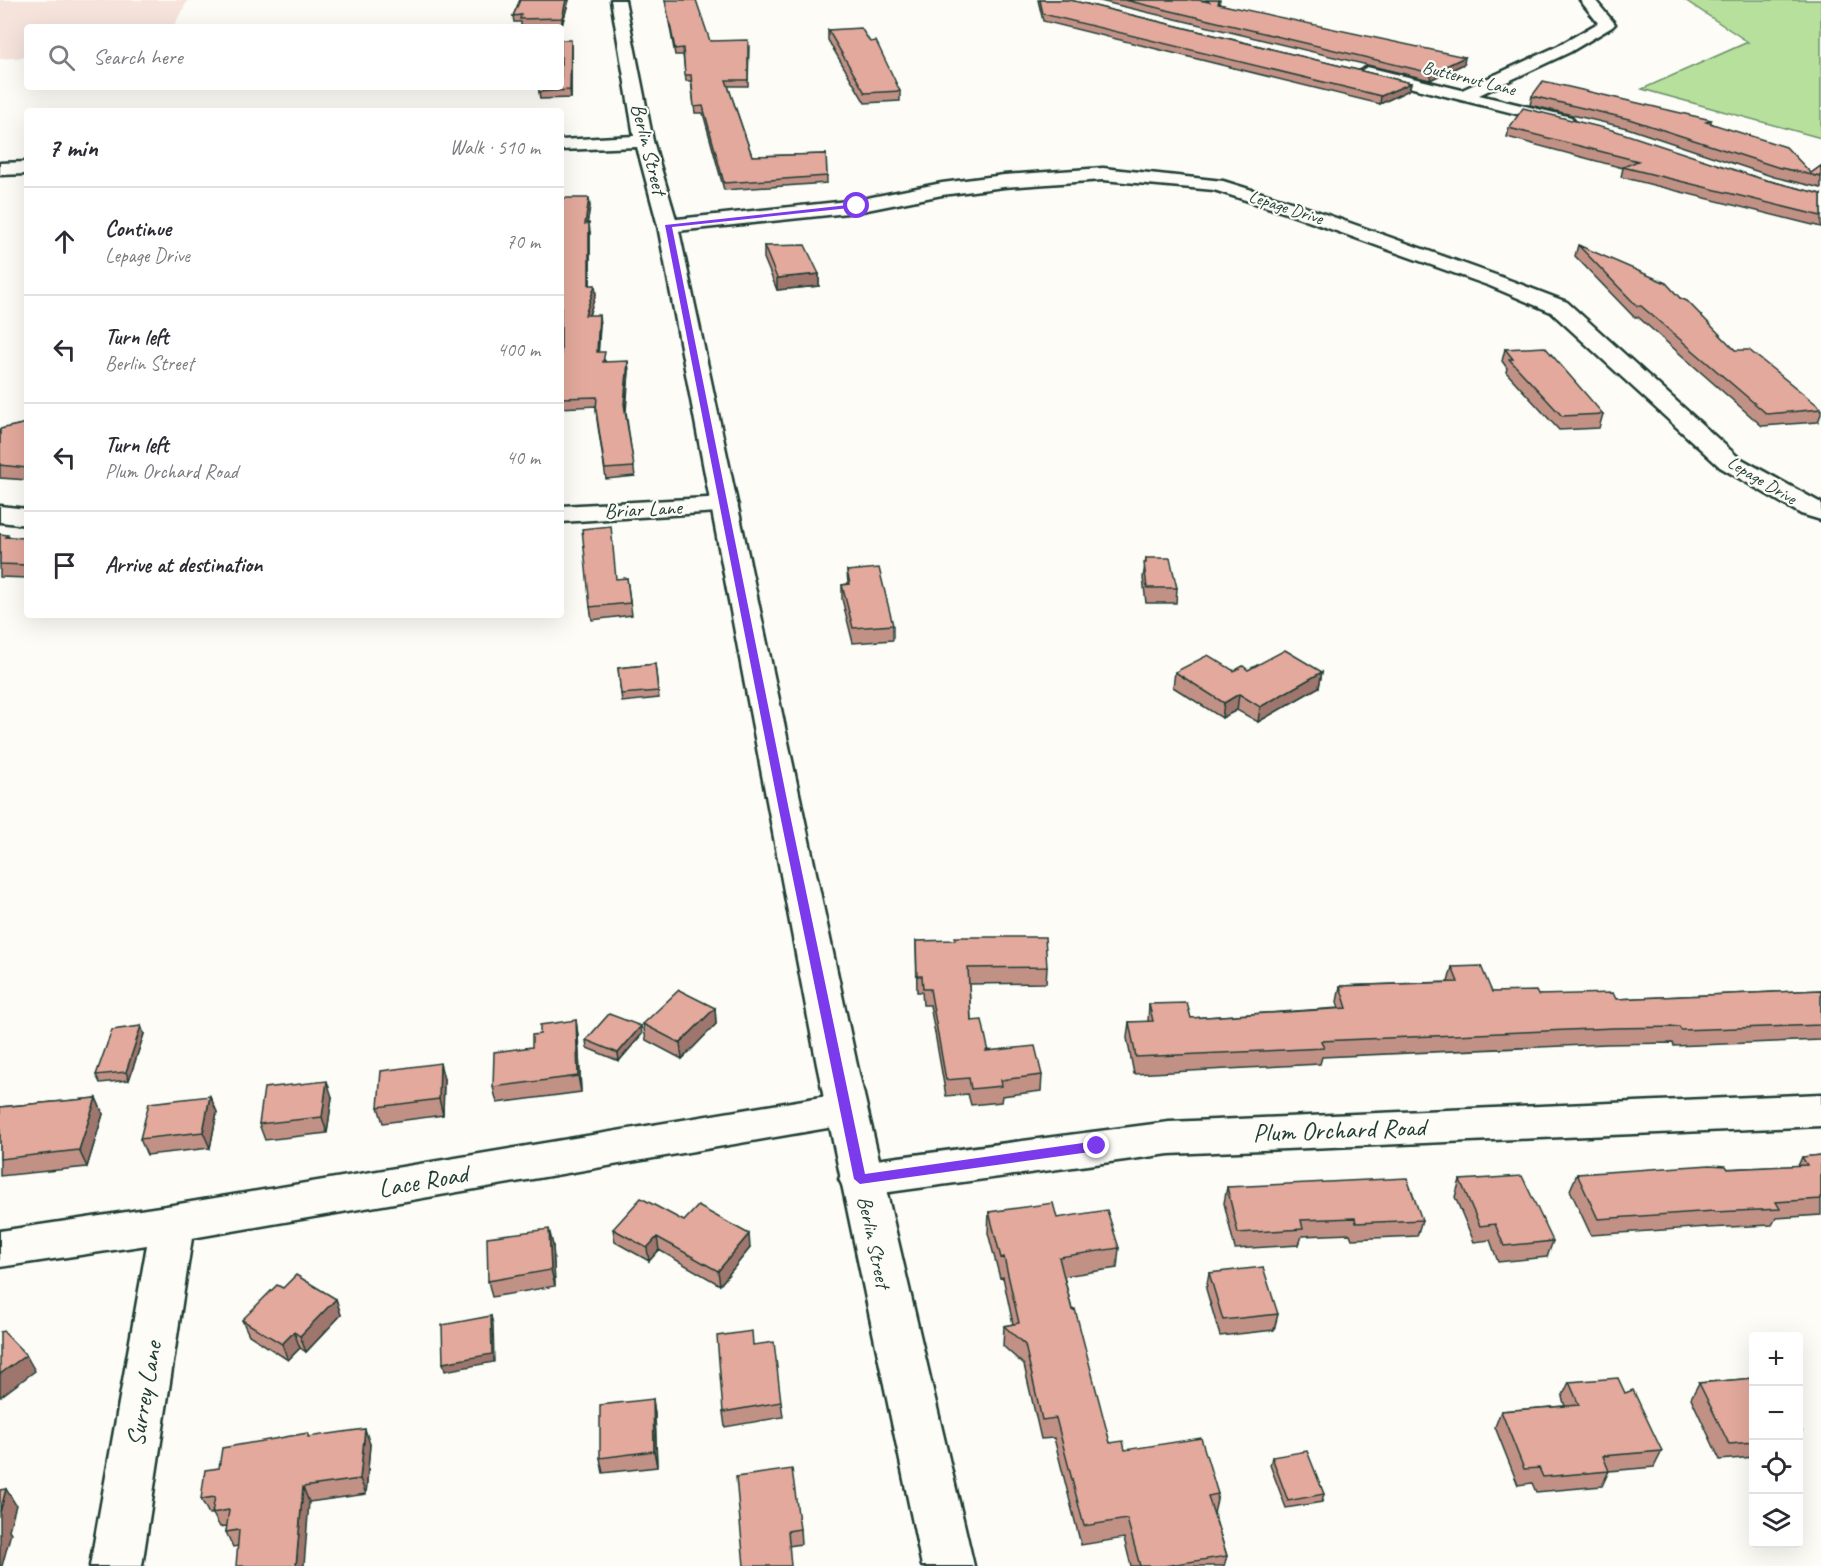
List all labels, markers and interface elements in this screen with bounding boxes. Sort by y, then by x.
search box [24,24,564,90]
icon: search [45,41,78,74]
text: Search here [93,43,183,71]
street label: Butternut Lane [1420,56,1519,100]
street label: Berlin Street [625,101,674,200]
text: 7 min [48,131,98,164]
text: Walk · 510 m [450,135,540,160]
street label: Lepage Drive [1246,185,1327,230]
route start [843,192,869,218]
text: Continue [105,215,171,243]
icon: ahead [48,225,81,258]
text: 70 m [506,229,540,254]
text: Lepage Drive [105,243,190,268]
text: Turn left [105,323,169,351]
icon: left [48,333,81,366]
text: 400 m [497,337,540,362]
text: Berlin Street [105,351,194,376]
text: Turn left [105,431,169,459]
icon: left [48,441,81,474]
text: 40 m [506,445,540,470]
street label: Lepage Drive [1724,451,1801,510]
text: Plum Orchard Road [105,459,238,484]
street label: Briar Lane [604,494,685,524]
icon: arrive [48,549,81,582]
text: Arrive at destination [105,551,262,579]
street label: Plum Orchard Road [1252,1110,1430,1150]
route end [1083,1132,1109,1158]
street label: Lace Road [376,1156,474,1205]
street label: Berlin Street [852,1194,897,1293]
map controls [1749,1332,1803,1548]
button: + [1749,1332,1803,1386]
street label: Surrey Lane [119,1336,170,1449]
button: − [1749,1386,1803,1440]
button: locate [1749,1440,1803,1494]
button: layers [1749,1494,1803,1548]

